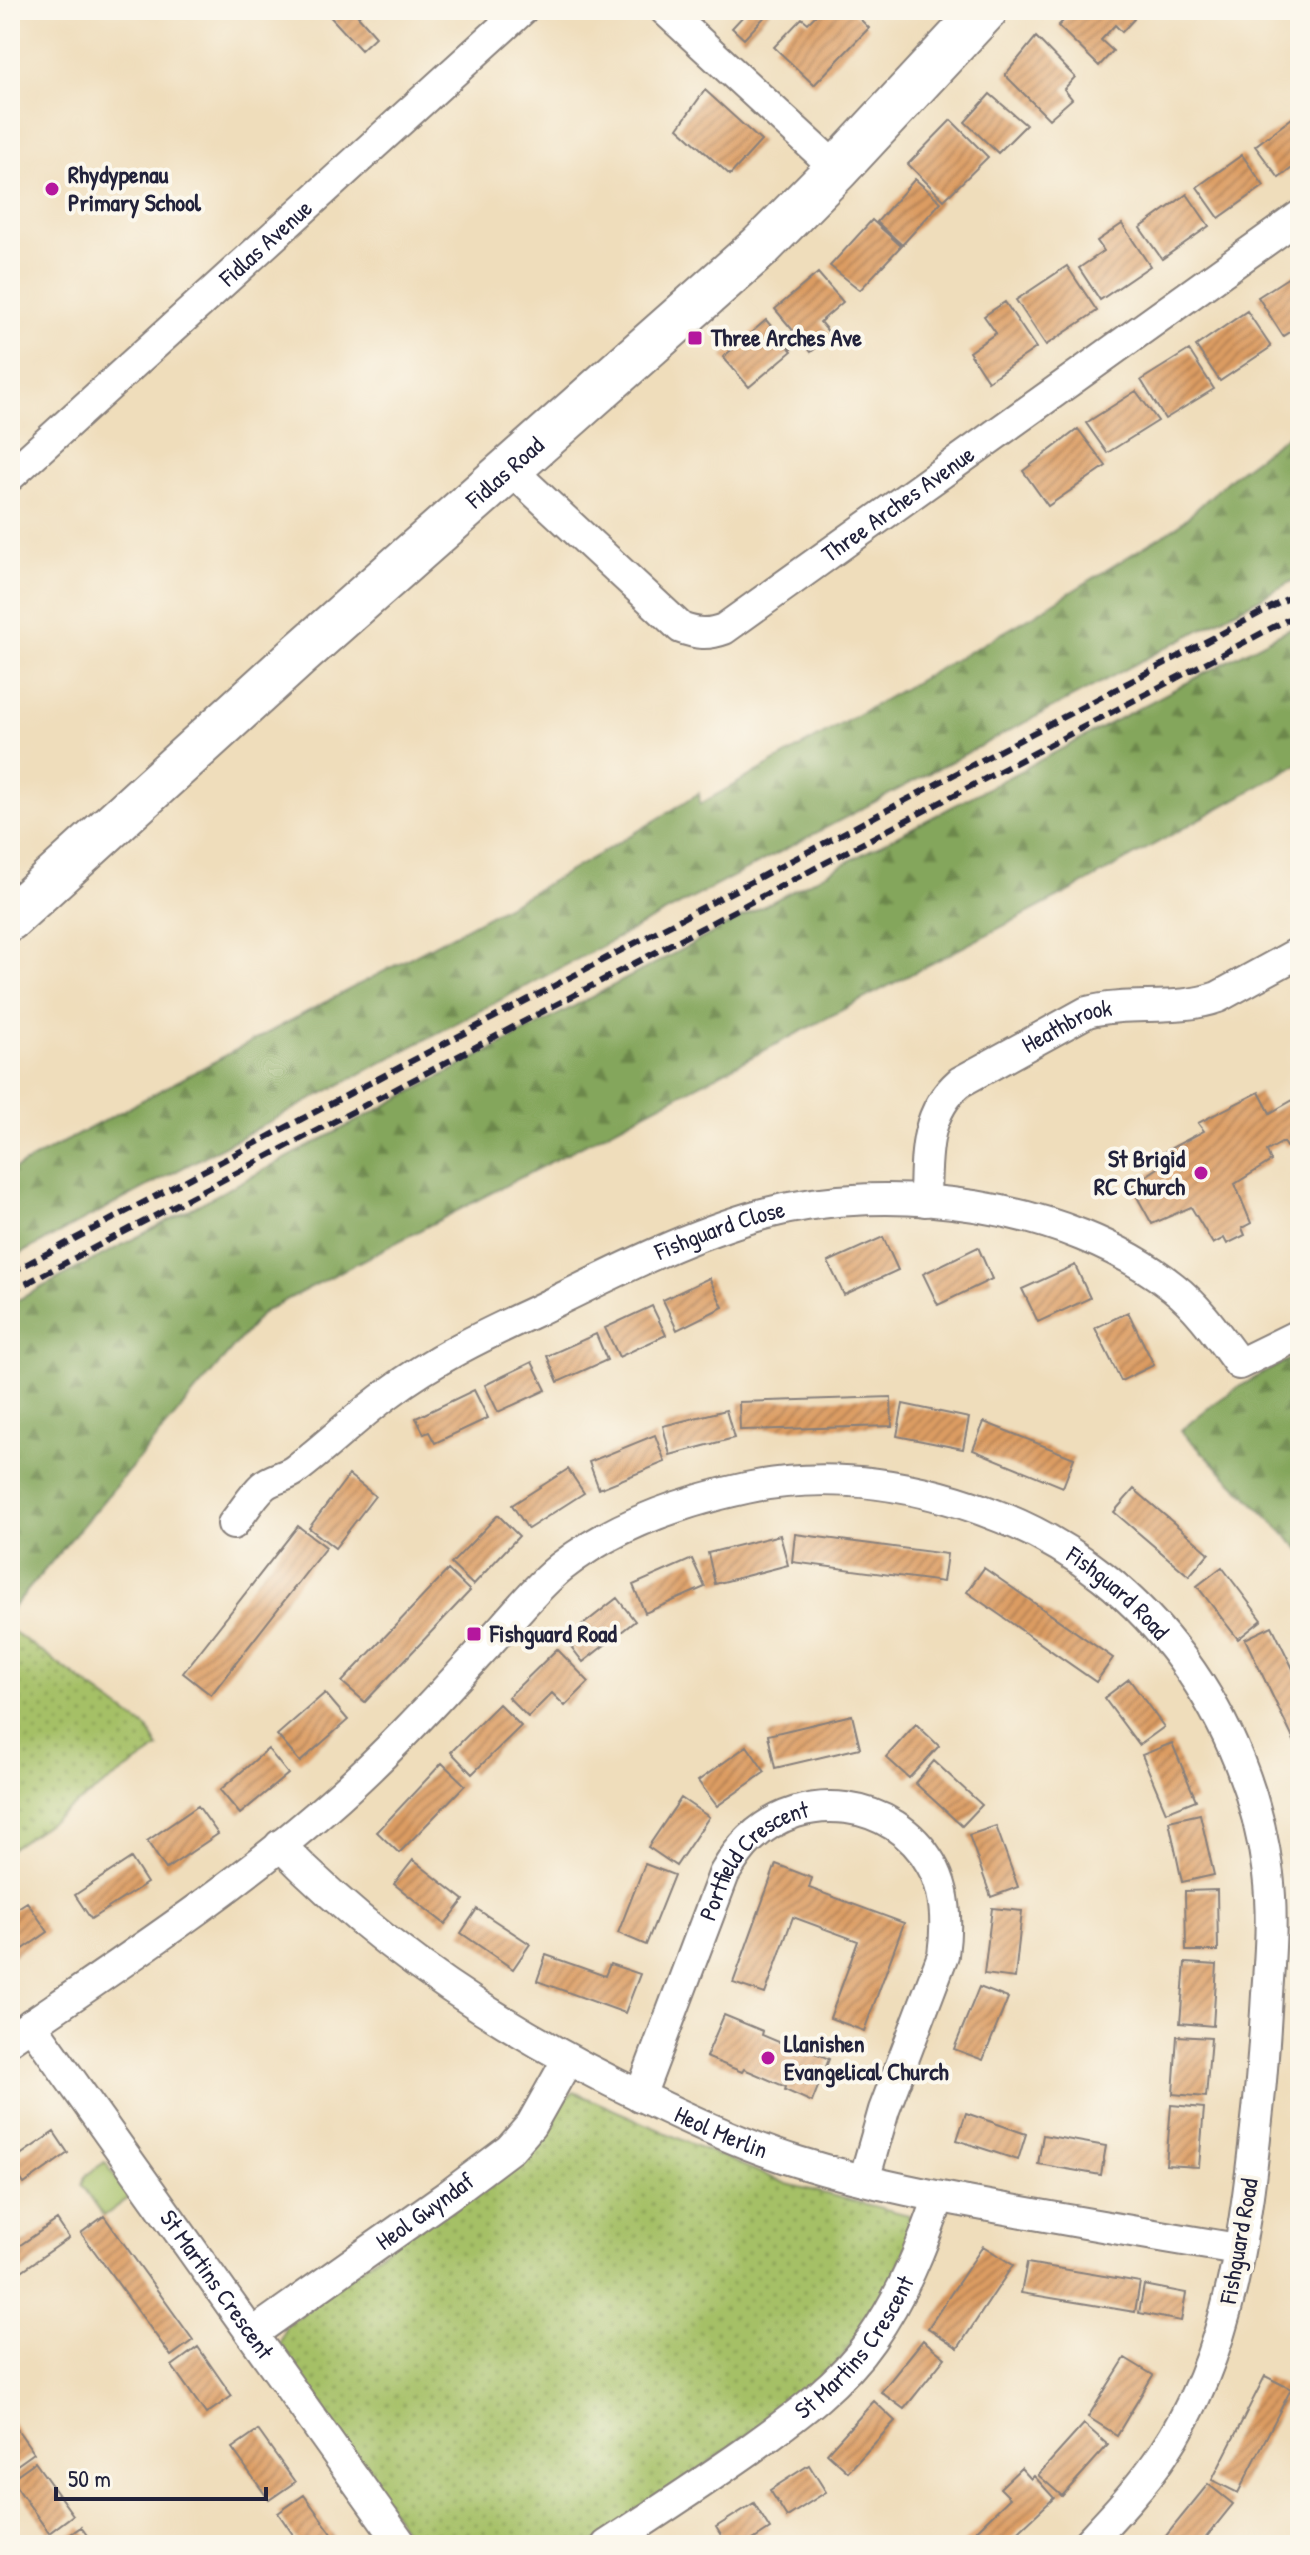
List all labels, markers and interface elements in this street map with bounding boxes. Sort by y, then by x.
place label: Rhydypenau Primary School [68,158,202,219]
marker: Rhydypenau Primary School [43,180,61,198]
street label: Fidlas Avenue [211,191,319,294]
place label: Three Arches Ave [710,321,862,353]
marker: Three Arches Ave [686,329,704,347]
street label: Fidlas Road [458,429,550,516]
street label: Three Arches Avenue [815,437,981,569]
street label: Heathbrook [1016,991,1114,1060]
place label: St Brigid RC Church [1094,1142,1186,1202]
marker: St Brigid RC Church [1192,1164,1210,1182]
street label: Fishguard Close [649,1192,788,1267]
street label: Fishguard Road [1060,1538,1177,1646]
place label: Fishguard Road [489,1617,617,1650]
marker: Fishguard Road [465,1625,483,1643]
street label: Portfield Crescent [691,1792,812,1925]
place label: Llanishen Evangelical Church [784,2027,949,2088]
marker: Llanishen Evangelical Church [759,2049,777,2067]
street label: Heol Merlin [670,2098,772,2165]
street label: Heol Gwyndaf [369,2164,480,2257]
street label: Fishguard Road [1211,2176,1265,2307]
street label: St Martins Crescent [153,2203,282,2366]
street label: St Martins Crescent [787,2269,921,2425]
scale bar [56,2451,266,2501]
text: 50 m [68,2462,111,2494]

